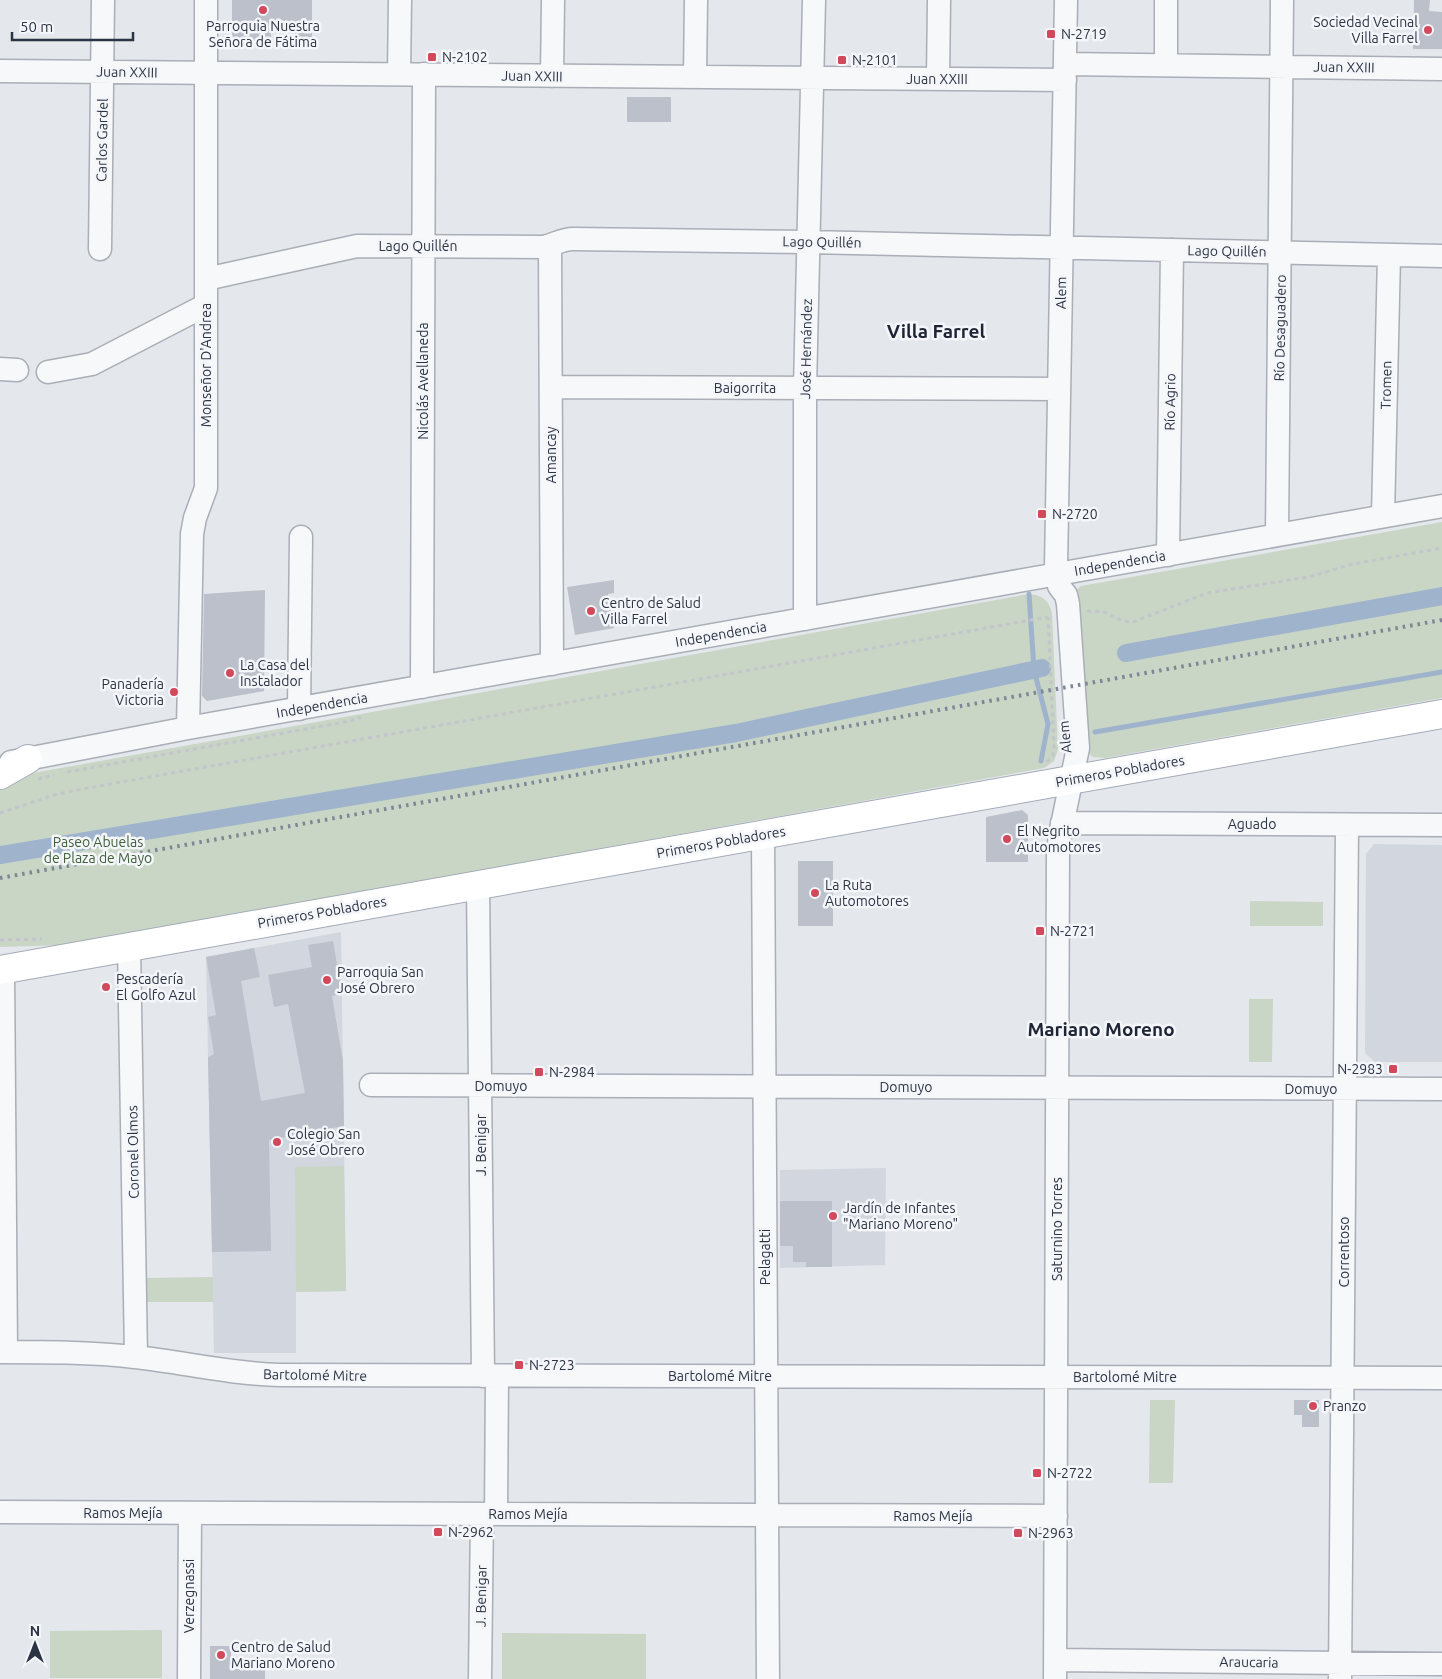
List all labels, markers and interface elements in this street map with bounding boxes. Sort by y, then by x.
marker: Parroquia Nuestra Señora de Fátima [257,4,269,16]
scale bar [12,10,134,42]
place label: Sociedad Vecinal Villa Farrel [1313,14,1418,46]
text: 50 m [20,18,53,35]
place label: Parroquia Nuestra Señora de Fátima [206,18,320,50]
marker: Sociedad Vecinal Villa Farrel [1422,24,1434,36]
place label: N-2719 [1061,26,1107,42]
marker: N-2719 [1045,28,1057,40]
place label: N-2102 [442,49,488,65]
marker: N-2102 [426,51,438,63]
place label: N-2101 [852,52,898,68]
marker: N-2101 [836,54,848,66]
street label: Juan XXIII [1313,58,1375,76]
street label: Juan XXIII [96,63,158,81]
street label: Juan XXIII [501,67,563,85]
street label: Juan XXIII [906,71,968,87]
street label: Carlos Gardel [93,98,111,182]
street label: Lago Quillén [782,233,862,251]
street label: Lago Quillén [378,238,458,254]
street label: Lago Quillén [1187,242,1267,260]
street label: Río Desaguadero [1271,274,1289,382]
street label: Alem [1053,277,1069,309]
street label: José Hernández [797,299,815,399]
street label: Monseñor D'Andrea [198,303,214,427]
district label: Villa Farrel [887,320,985,342]
street label: Nicolás Avellaneda [415,322,431,440]
street label: Tromen [1378,361,1394,409]
street label: Río Agrio [1161,373,1179,431]
street label: Baigorrita [714,380,776,396]
street label: Amancay [543,426,559,483]
place label: N-2720 [1052,506,1098,522]
marker: N-2720 [1036,508,1048,520]
street label: Independencia [1073,547,1167,579]
place label: Centro de Salud Villa Farrel [601,595,701,627]
marker: Centro de Salud Villa Farrel [585,605,597,617]
street label: Independencia [674,618,768,650]
place label: La Casa del Instalador [240,657,310,689]
marker: La Casa del Instalador [224,667,236,679]
place label: Panadería Victoria [102,676,164,708]
marker: Panadería Victoria [168,686,180,698]
street label: Independencia [275,689,369,721]
street label: Alem [1056,720,1074,754]
street label: Primeros Pobladores [1054,752,1186,790]
street label: Aguado [1228,816,1276,832]
street label: Primeros Pobladores [655,823,787,861]
place label: El Negrito Automotores [1017,823,1101,855]
marker: El Negrito Automotores [1001,833,1013,845]
park label: Paseo Abuelas de Plaza de Mayo [44,834,152,866]
place label: La Ruta Automotores [825,877,909,909]
marker: La Ruta Automotores [809,887,821,899]
street label: Primeros Pobladores [256,893,388,931]
place label: N-2721 [1050,923,1096,939]
marker: N-2721 [1034,925,1046,937]
place label: Parroquia San José Obrero [337,964,424,996]
place label: Pescadería El Golfo Azul [116,971,196,1003]
marker: Parroquia San José Obrero [321,974,333,986]
marker: Pescadería El Golfo Azul [100,981,112,993]
district label: Mariano Moreno [1027,1018,1175,1040]
place label: N-2983 [1337,1061,1383,1077]
marker: N-2983 [1387,1063,1399,1075]
place label: N-2984 [549,1064,595,1080]
marker: N-2984 [533,1066,545,1078]
street label: Domuyo [474,1078,528,1094]
street label: Domuyo [879,1079,933,1095]
street label: Domuyo [1284,1081,1338,1097]
street label: Coronel Olmos [124,1105,142,1199]
street label: J. Benigar [473,1113,489,1176]
place label: Colegio San José Obrero [287,1126,365,1158]
marker: Colegio San José Obrero [271,1136,283,1148]
street label: Saturnino Torres [1049,1177,1065,1281]
place label: Jardín de Infantes "Mariano Moreno" [843,1200,958,1232]
marker: Jardín de Infantes "Mariano Moreno" [827,1210,839,1222]
street label: Correntoso [1336,1216,1352,1288]
street label: Pelagatti [757,1229,773,1285]
place label: N-2723 [529,1357,575,1373]
marker: N-2723 [513,1359,525,1371]
street label: Bartolomé Mitre [263,1366,367,1384]
street label: Bartolomé Mitre [668,1368,772,1384]
street label: Bartolomé Mitre [1073,1369,1177,1385]
place label: Pranzo [1323,1398,1366,1414]
marker: Pranzo [1307,1400,1319,1412]
place label: N-2722 [1047,1465,1093,1481]
marker: N-2722 [1031,1467,1043,1479]
street label: Ramos Mejía [83,1505,163,1521]
street label: Ramos Mejía [488,1506,568,1522]
street label: Ramos Mejía [893,1508,973,1524]
place label: N-2962 [448,1524,494,1540]
place label: N-2963 [1028,1525,1074,1541]
marker: N-2962 [432,1526,444,1538]
marker: N-2963 [1012,1527,1024,1539]
street label: Verzegnassi [181,1559,197,1633]
street label: J. Benigar [472,1564,490,1627]
north arrow [10,1619,60,1669]
text: N [30,1623,40,1639]
place label: Centro de Salud Mariano Moreno [231,1639,335,1671]
marker: Centro de Salud Mariano Moreno [215,1649,227,1661]
street label: Araucaria [1219,1653,1279,1671]

